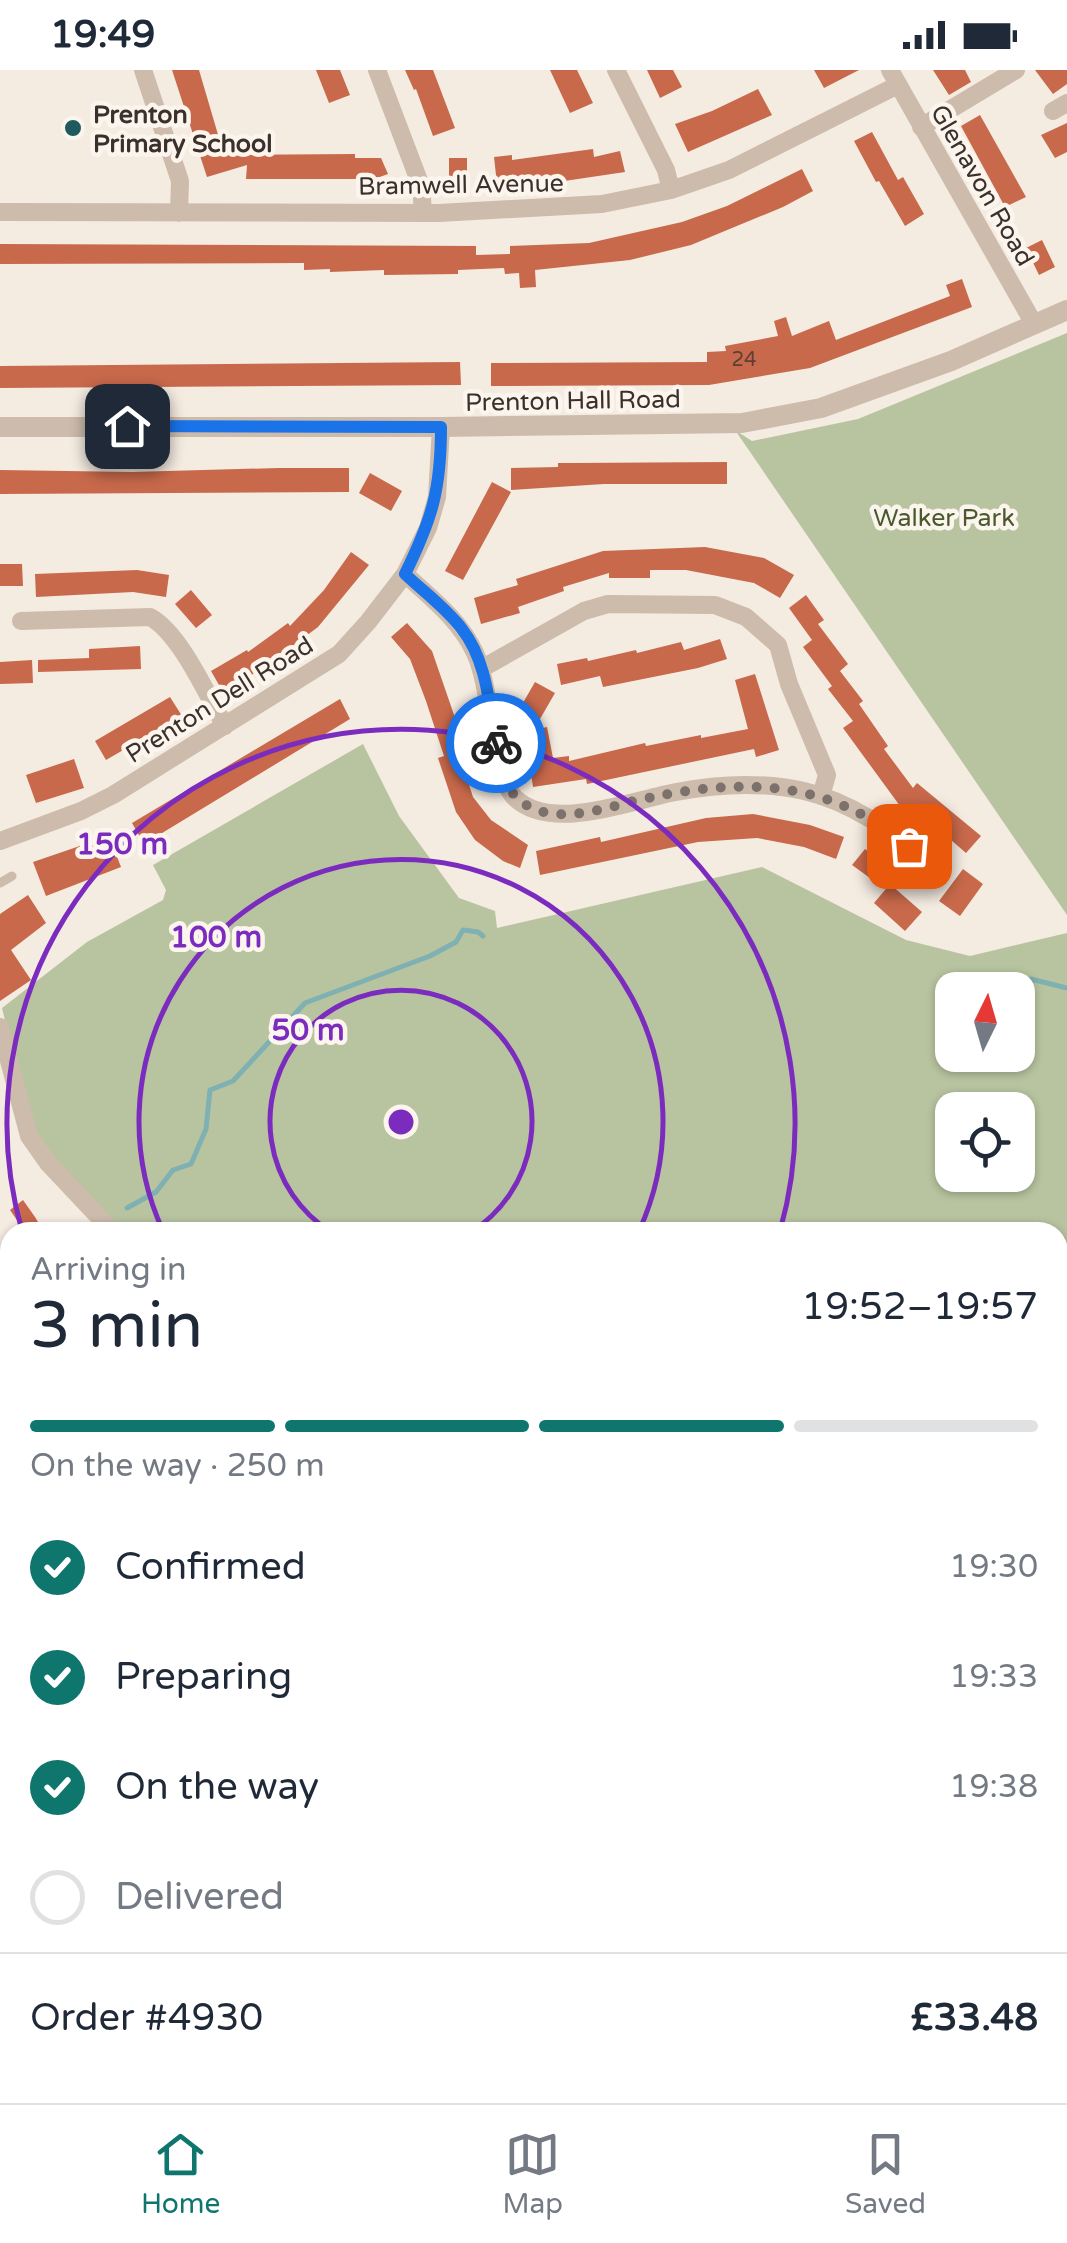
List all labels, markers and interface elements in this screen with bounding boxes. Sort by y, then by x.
text: 19:49 [50,12,155,58]
place label: Prenton Primary School [93,100,272,159]
street label: Glenavon Road [924,100,1040,271]
marker: Prenton Primary School [62,117,84,139]
street label: Bramwell Avenue [358,168,564,202]
house number: 24 [731,348,757,372]
pin [85,384,170,469]
street label: Prenton Hall Road [465,384,681,418]
icon: home [100,399,155,454]
park label: Walker Park [873,503,1015,533]
street label: Prenton Dell Road [120,630,319,770]
courier [446,693,546,793]
icon: bike [469,716,524,771]
pin [867,804,952,889]
icon: bag [882,819,937,874]
text: 150 m [76,826,168,863]
text: 100 m [170,919,262,956]
north arrow [935,972,1035,1072]
map controls [935,972,1035,1192]
text: 50 m [271,1012,345,1049]
button: locate [935,1092,1035,1192]
centre of rings [383,1104,419,1140]
text: Arriving in [30,1251,187,1289]
text: 19:52–19:57 [801,1284,1038,1330]
text: 3 min [30,1287,203,1366]
text: On the way · 250 m [30,1447,325,1485]
icon: check [30,1540,85,1595]
text: Confirmed [115,1544,306,1590]
text: 19:30 [949,1548,1038,1586]
icon: check [30,1650,85,1705]
text: Preparing [115,1654,292,1700]
text: 19:33 [949,1658,1038,1696]
icon: check [30,1760,85,1815]
text: On the way [115,1764,319,1810]
text: 19:38 [949,1768,1038,1806]
text: Delivered [115,1874,284,1920]
text: Order #4930 [30,1995,263,2041]
text: £33.48 [910,1995,1038,2041]
tab: Home [141,2127,220,2221]
tab: Map [502,2127,563,2221]
tab: Saved [845,2127,926,2221]

